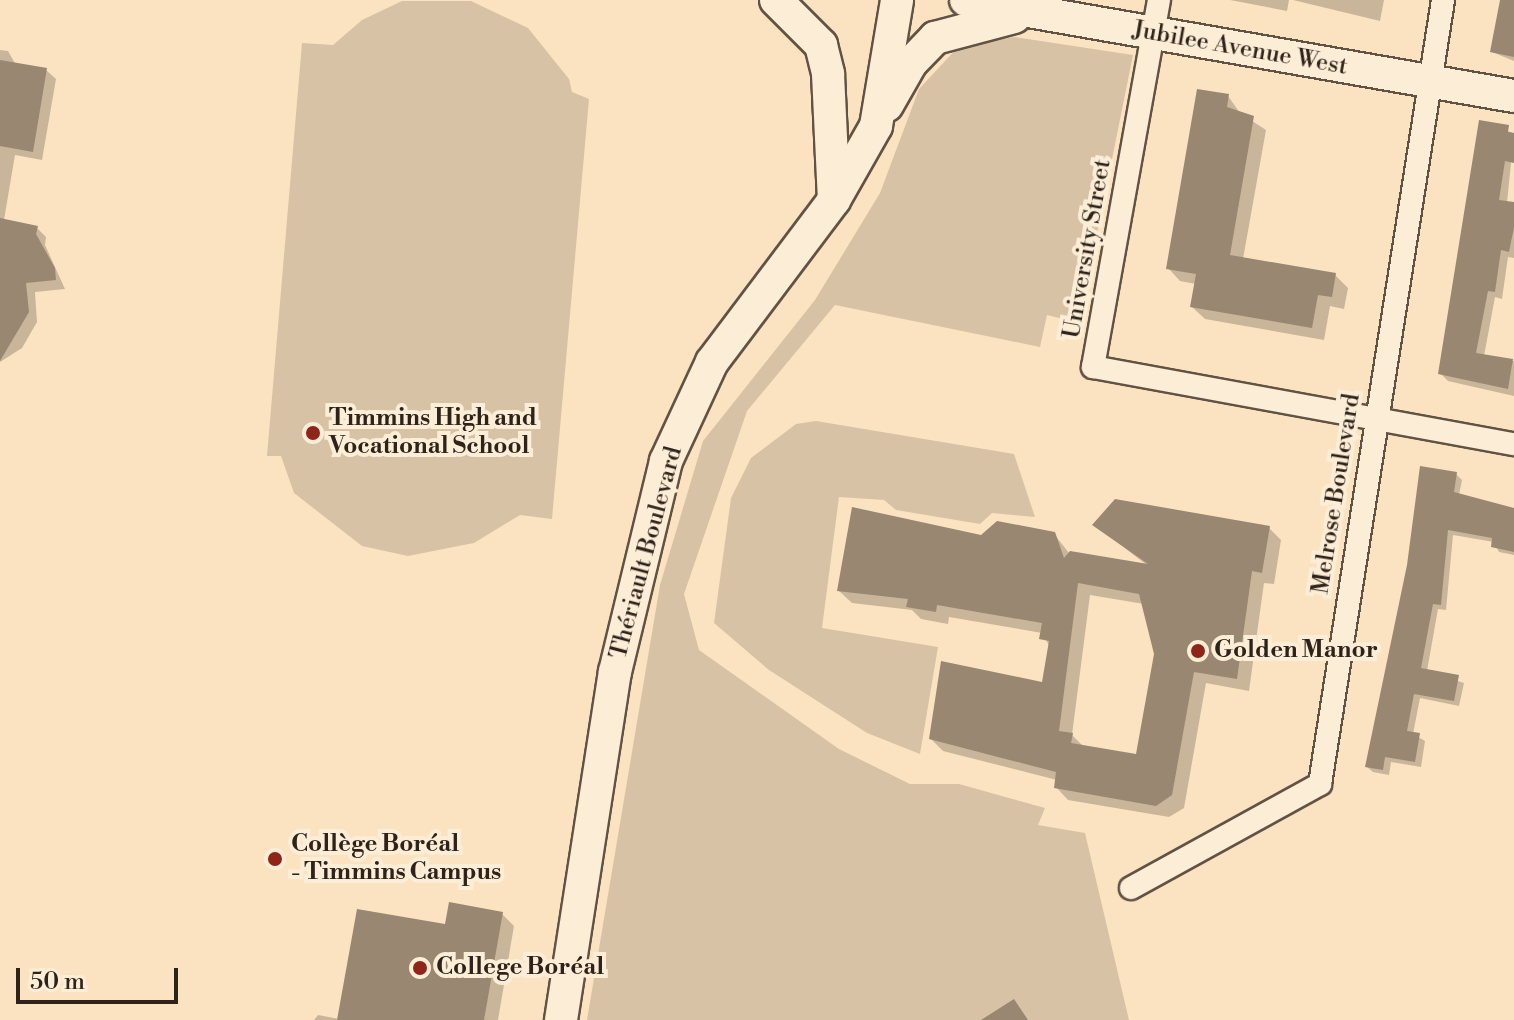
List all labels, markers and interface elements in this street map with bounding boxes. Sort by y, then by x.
street label: Jubilee Avenue West [1130,16,1350,82]
street label: University Street [1058,157,1118,341]
street label: Melrose Boulevard [1307,392,1367,596]
place label: Timmins High and Vocational School [329,405,537,461]
marker: Timmins High and Vocational School [304,424,322,442]
street label: Thériault Boulevard [605,444,689,662]
place label: Golden Manor [1214,637,1378,665]
marker: Golden Manor [1189,642,1207,660]
place label: Collège Boréal - Timmins Campus [291,831,501,887]
marker: Collège Boréal - Timmins Campus [266,850,284,868]
scale bar [20,952,182,1002]
place label: College Boréal [436,954,604,982]
marker: College Boréal [411,959,429,977]
text: 50 m [30,967,85,997]

